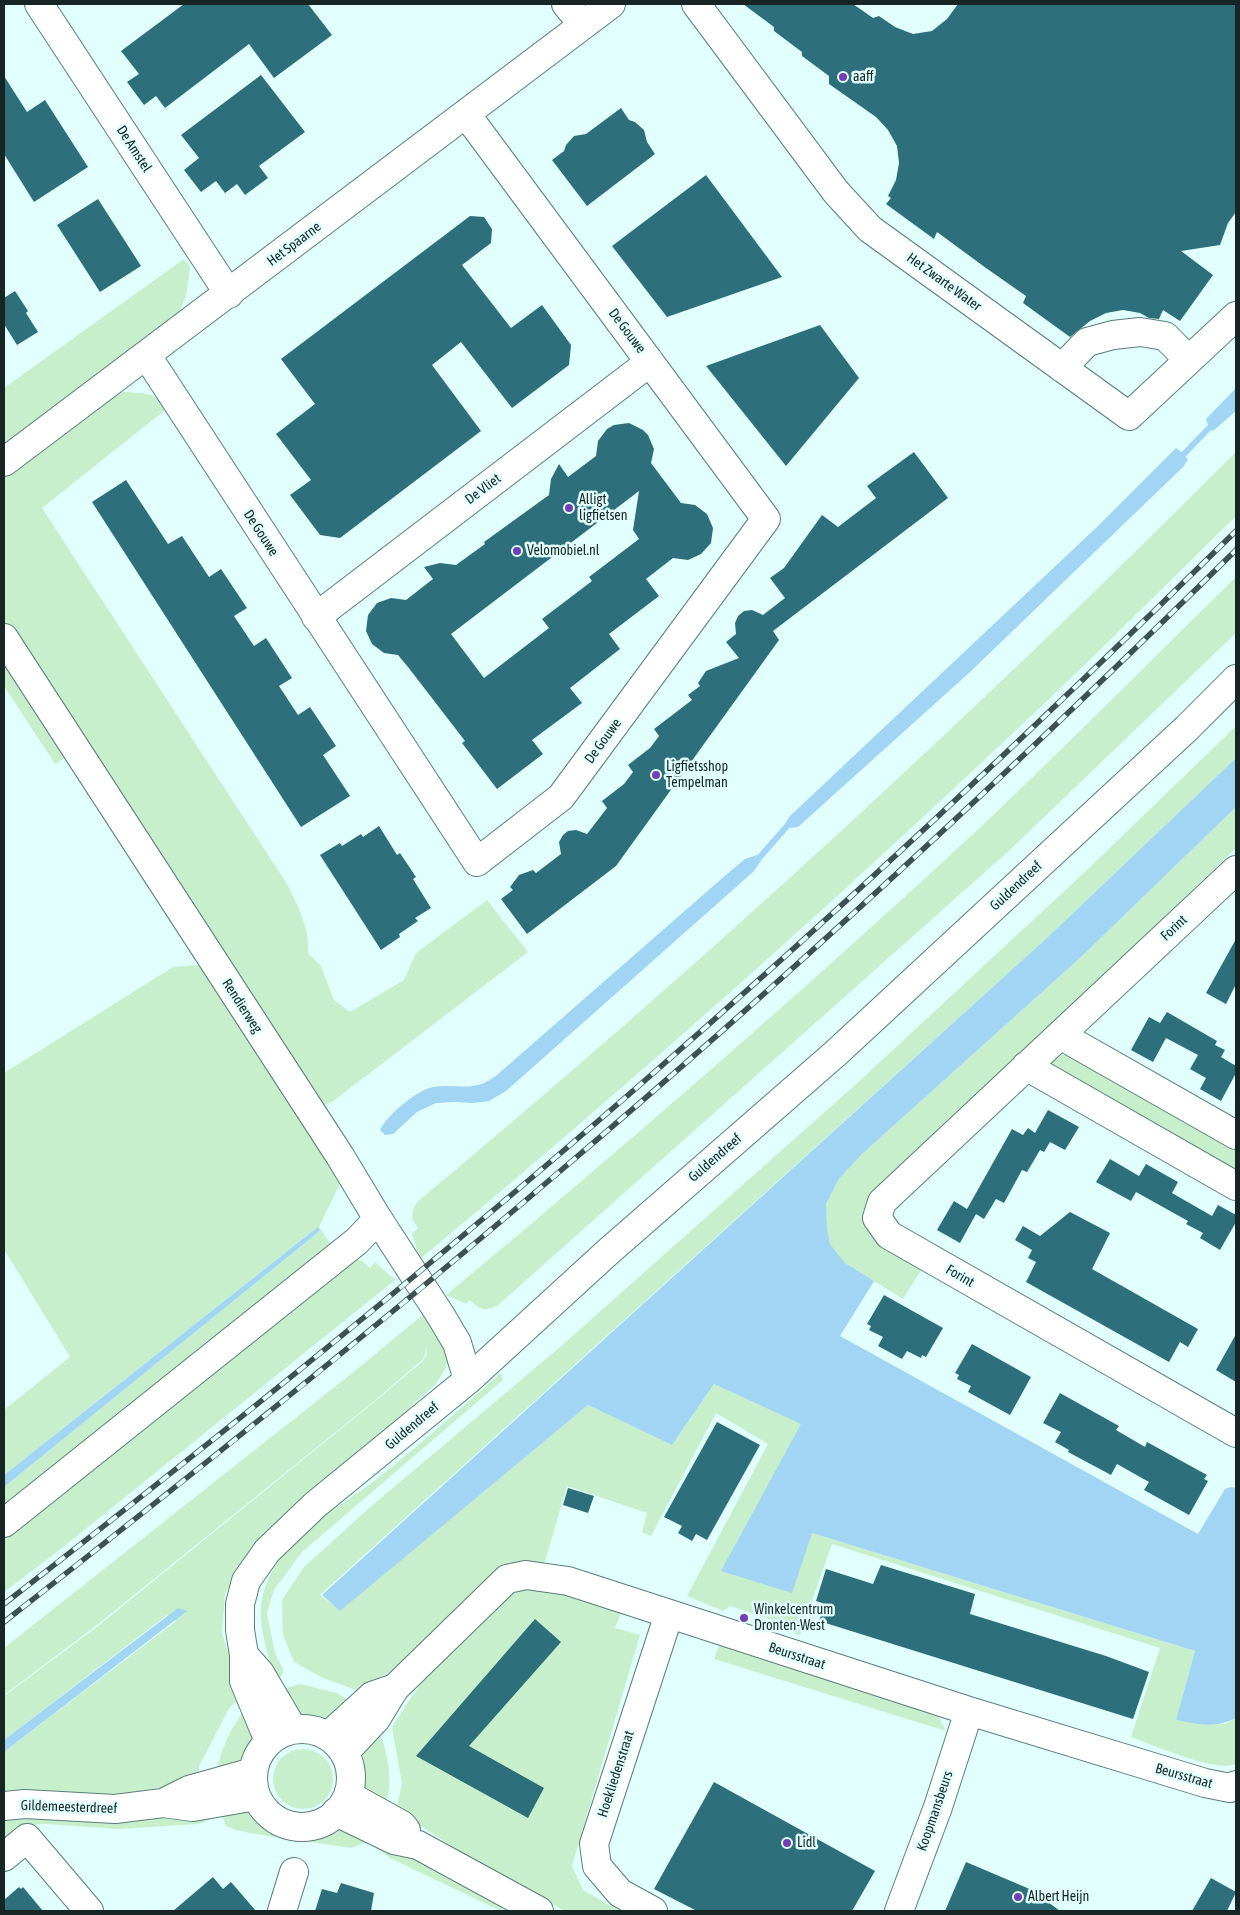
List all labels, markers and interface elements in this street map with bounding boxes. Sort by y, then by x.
place label: aaff [853,69,874,85]
marker: aaff [837,71,849,83]
street label: De Amstel [113,123,155,175]
street label: Het Spaarne [264,218,324,270]
street label: Het Zwarte Water [903,249,985,315]
street label: De Gouwe [605,305,649,357]
street label: De Vliet [462,470,504,508]
place label: Alligt ligfietsen [579,492,628,524]
marker: Alligt ligfietsen [563,502,575,514]
street label: De Gouwe [240,507,282,559]
place label: Velomobiel.nl [527,543,600,559]
marker: Velomobiel.nl [511,545,523,557]
street label: De Gouwe [581,715,625,767]
place label: Ligfietsshop Tempelman [666,759,728,792]
marker: Ligfietsshop Tempelman [650,769,662,781]
street label: Guldendreef [987,858,1045,914]
street label: Forint [1157,912,1191,944]
street label: Rendierweg [218,976,266,1036]
street label: Guldendreef [685,1130,745,1186]
street label: Forint [943,1261,977,1291]
street label: Guldendreef [382,1399,442,1453]
place label: Winkelcentrum Dronten-West [754,1602,833,1634]
marker: Winkelcentrum Dronten-West [738,1612,750,1624]
street label: Beursstraat [766,1639,828,1673]
street label: Hoekliedenstraat [594,1729,638,1819]
street label: Beursstraat [1153,1760,1215,1792]
street label: Koopmansbeurs [913,1769,957,1853]
street label: Gildemeesterdreef [20,1797,118,1817]
place label: Lidl [797,1835,816,1851]
marker: Lidl [781,1837,793,1849]
place label: Albert Heijn [1028,1889,1089,1905]
marker: Albert Heijn [1012,1891,1024,1903]

